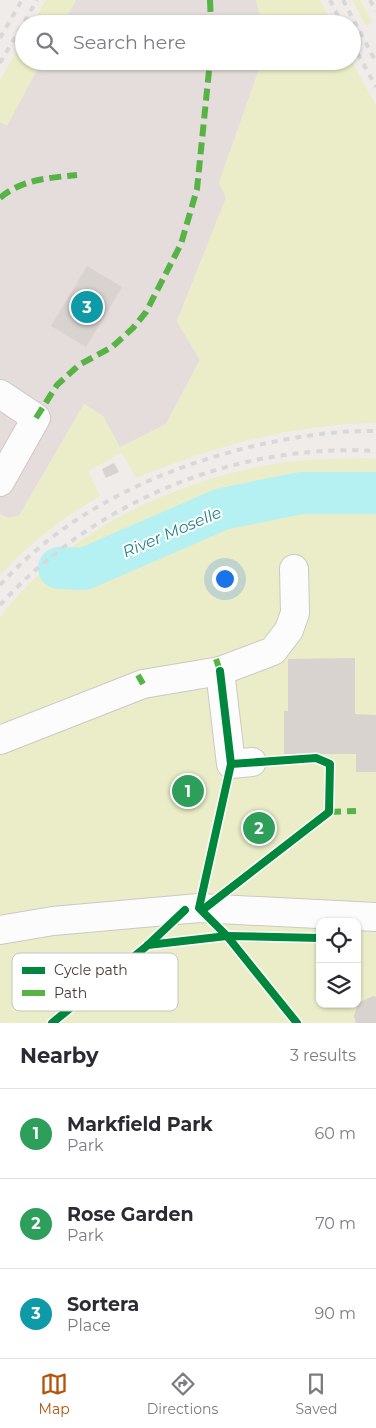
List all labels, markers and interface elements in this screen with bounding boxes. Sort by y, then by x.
search box [15,15,361,70]
icon: search [33,29,61,57]
text: Search here [73,31,186,54]
pin: 3 [71,288,103,326]
water label: River Moselle [120,503,224,561]
your location [212,566,238,592]
pin: 1 [172,772,204,810]
pin: 2 [243,809,275,847]
map controls [316,918,361,1008]
button: locate [316,918,361,963]
legend [12,953,178,1011]
text: Cycle path [54,961,128,979]
button: layers [316,963,361,1008]
text: Path [54,984,87,1002]
text: Nearby [20,1043,99,1068]
text: 3 results [290,1046,356,1065]
text: Markfield Park [67,1113,213,1136]
text: 1 [33,1124,39,1143]
text: 60 m [314,1124,356,1143]
text: Park [67,1136,104,1155]
text: Rose Garden [67,1203,194,1226]
text: 2 [31,1214,41,1233]
text: 70 m [315,1214,356,1233]
text: Park [67,1226,104,1245]
text: Sortera [67,1293,139,1316]
text: 3 [31,1304,41,1323]
text: 90 m [314,1304,356,1323]
text: Place [67,1316,111,1335]
tab: Map [39,1370,70,1418]
tab: Directions [147,1370,218,1418]
tab: Saved [295,1370,337,1418]

